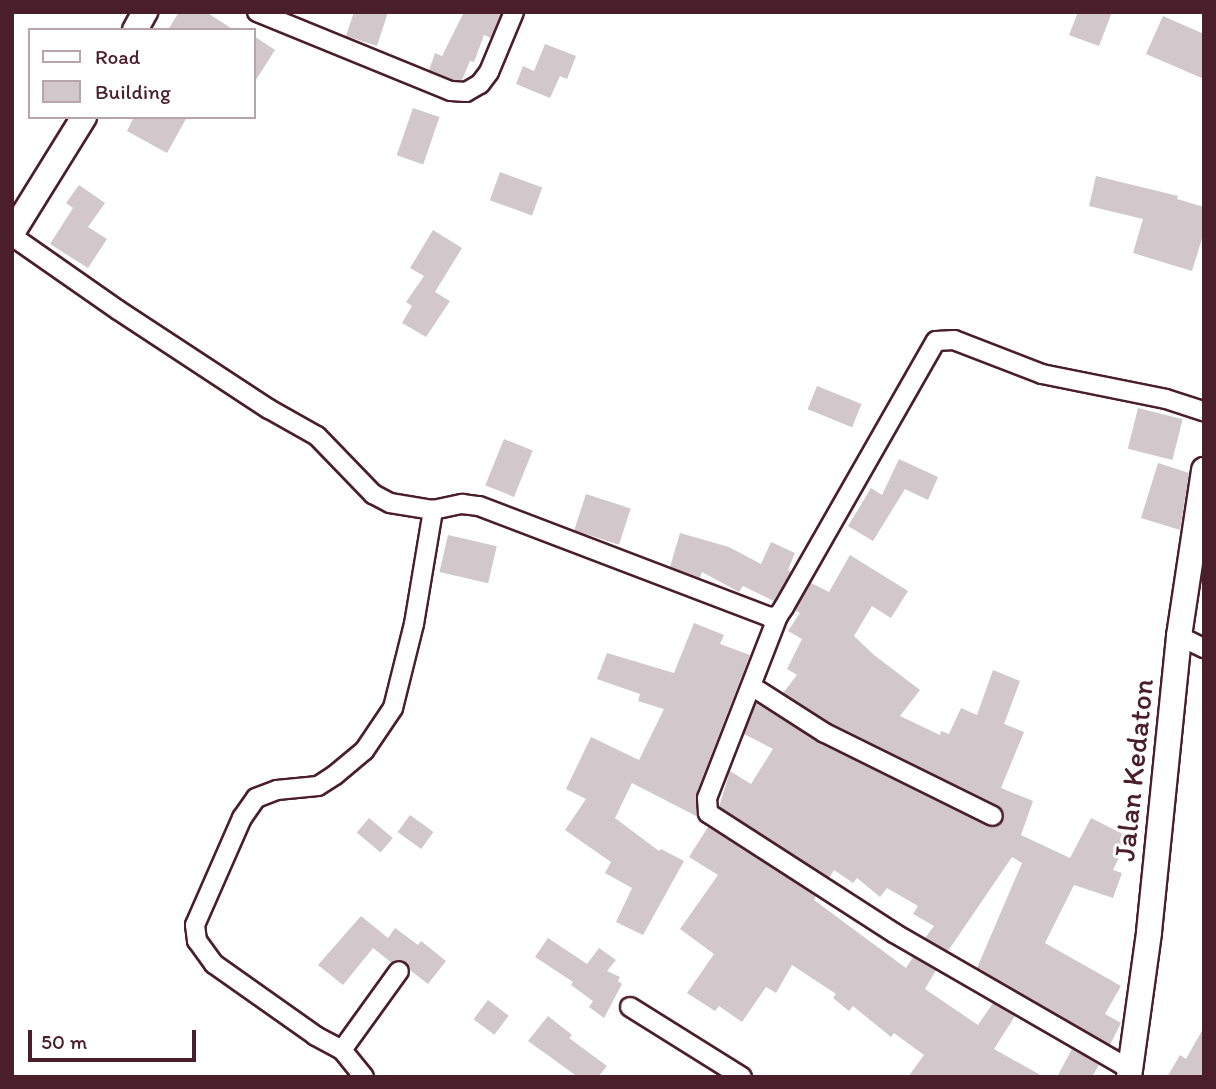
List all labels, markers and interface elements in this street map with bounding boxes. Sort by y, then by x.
legend [28,28,256,119]
text: Road [95,44,140,69]
text: Building [95,79,171,104]
street label: Jalan Kedaton [1106,677,1162,863]
scale bar [32,1016,200,1060]
text: 50 m [41,1029,87,1054]

